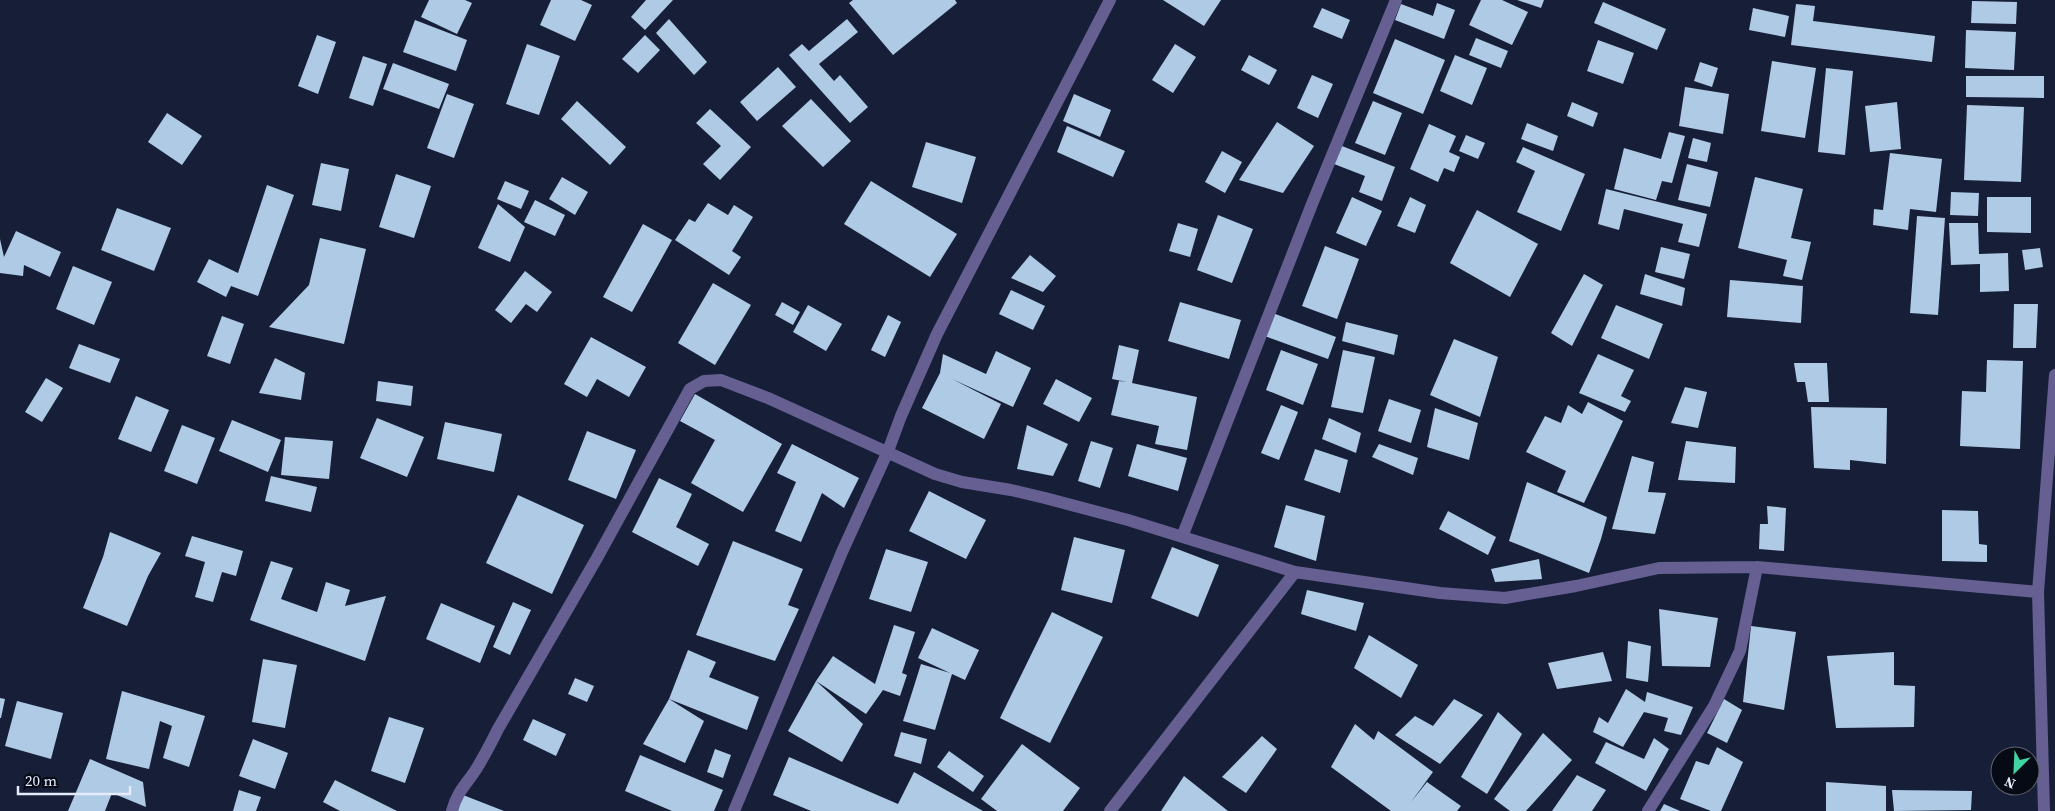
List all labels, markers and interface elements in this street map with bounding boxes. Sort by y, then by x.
north arrow [1990,746,2040,796]
scale bar [18,764,130,796]
text: 20 m [25,770,57,791]
text: N [2001,772,2018,794]

